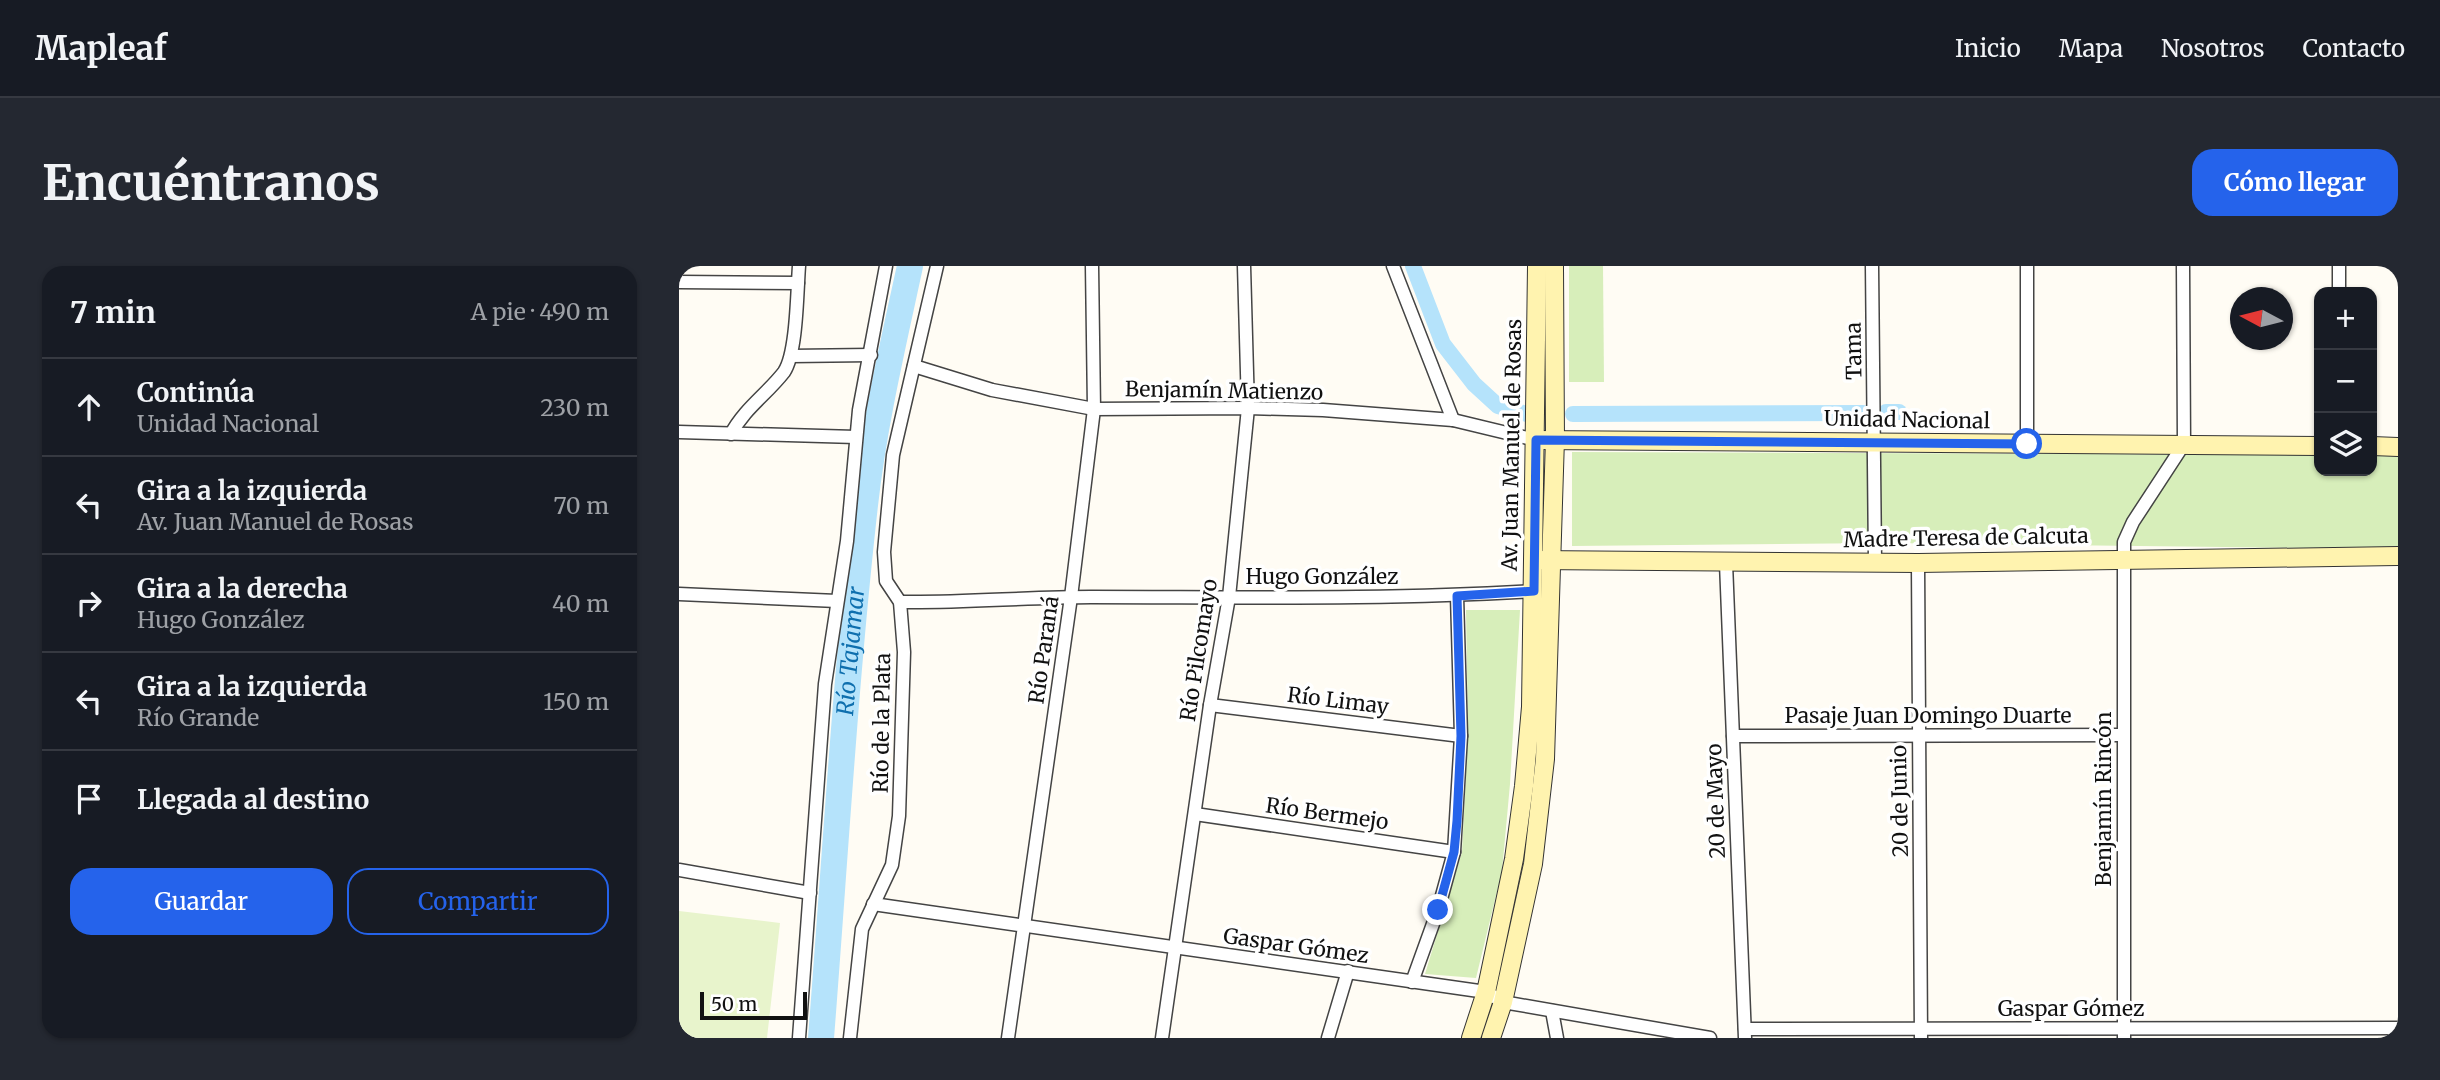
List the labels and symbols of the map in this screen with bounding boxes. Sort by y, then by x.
north arrow [2230,287,2293,350]
street label: Av. Juan Manuel de Rosas [1496,319,1527,572]
street label: Tama [1839,322,1868,380]
street label: Benjamín Matienzo [1125,375,1323,406]
street label: Unidad Nacional [1824,405,1991,434]
route start [2011,428,2042,459]
street label: Madre Teresa de Calcuta [1843,522,2089,553]
street label: Hugo González [1246,563,1398,590]
street label: Río Pilcomayo [1174,577,1223,723]
water label: Río Tajamar [830,585,870,717]
street label: Río Paraná [1023,594,1064,706]
street label: Río de la Plata [867,653,896,793]
street label: Río Limay [1286,681,1391,720]
street label: Pasaje Juan Domingo Duarte [1784,702,2072,729]
street label: Benjamín Rincón [2090,711,2117,886]
street label: 20 de Mayo [1700,743,1731,859]
street label: 20 de Junio [1885,745,1914,857]
street label: Río Bermejo [1264,792,1390,835]
route end [1422,894,1453,925]
street label: Gaspar Gómez [1222,922,1371,969]
scale bar [700,989,807,1021]
street label: Gaspar Gómez [1998,995,2144,1022]

